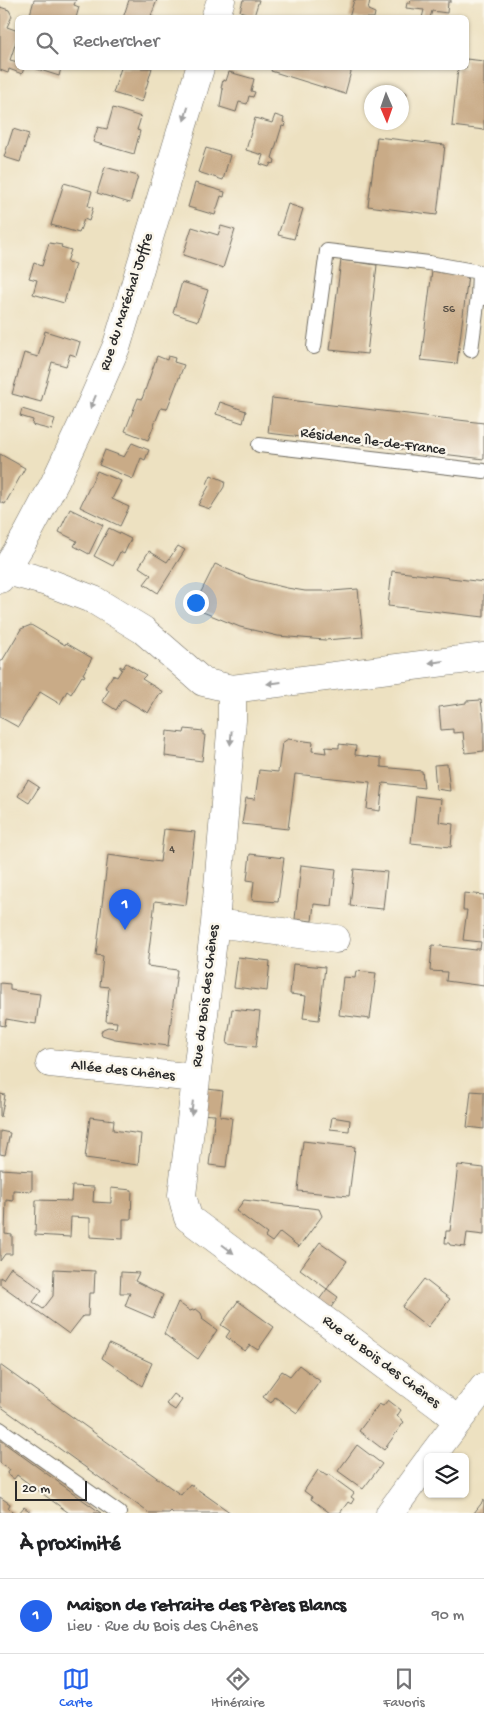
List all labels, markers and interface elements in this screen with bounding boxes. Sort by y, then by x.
search box [15,15,469,70]
icon: search [33,29,61,57]
text: Rechercher [73,31,159,54]
north arrow [364,85,409,130]
one-way arrow [182,107,189,122]
street label: Rue du Maréchal Joffre [96,231,158,373]
house number: 56 [443,303,456,317]
one-way arrow [88,394,96,409]
street label: Résidence Île-de-France [299,424,447,460]
your location [183,590,209,616]
one-way arrow [427,658,443,666]
one-way arrow [266,679,282,687]
one-way arrow [227,730,235,746]
house number: 4 [169,843,175,857]
pin: 1 [109,889,141,930]
street label: Rue du Bois des Chênes [188,923,224,1068]
street label: Allée des Chênes [70,1057,176,1085]
one-way arrow [188,1100,196,1116]
one-way arrow [222,1243,235,1253]
street label: Rue du Bois des Chênes [318,1312,444,1413]
map controls [424,1453,469,1498]
button: layers [424,1453,469,1498]
scale bar [15,1478,88,1501]
text: 20 m [22,1481,50,1498]
text: À proximité [20,1533,121,1558]
text: Maison de retraite des Pères Blancs [67,1595,346,1618]
text: 1 [33,1607,39,1626]
text: 90 m [432,1607,464,1626]
text: Lieu · Rue du Bois des Chênes [67,1618,258,1637]
tab: Carte [59,1665,92,1712]
tab: Itinéraire [211,1665,265,1712]
tab: Favoris [383,1665,425,1712]

